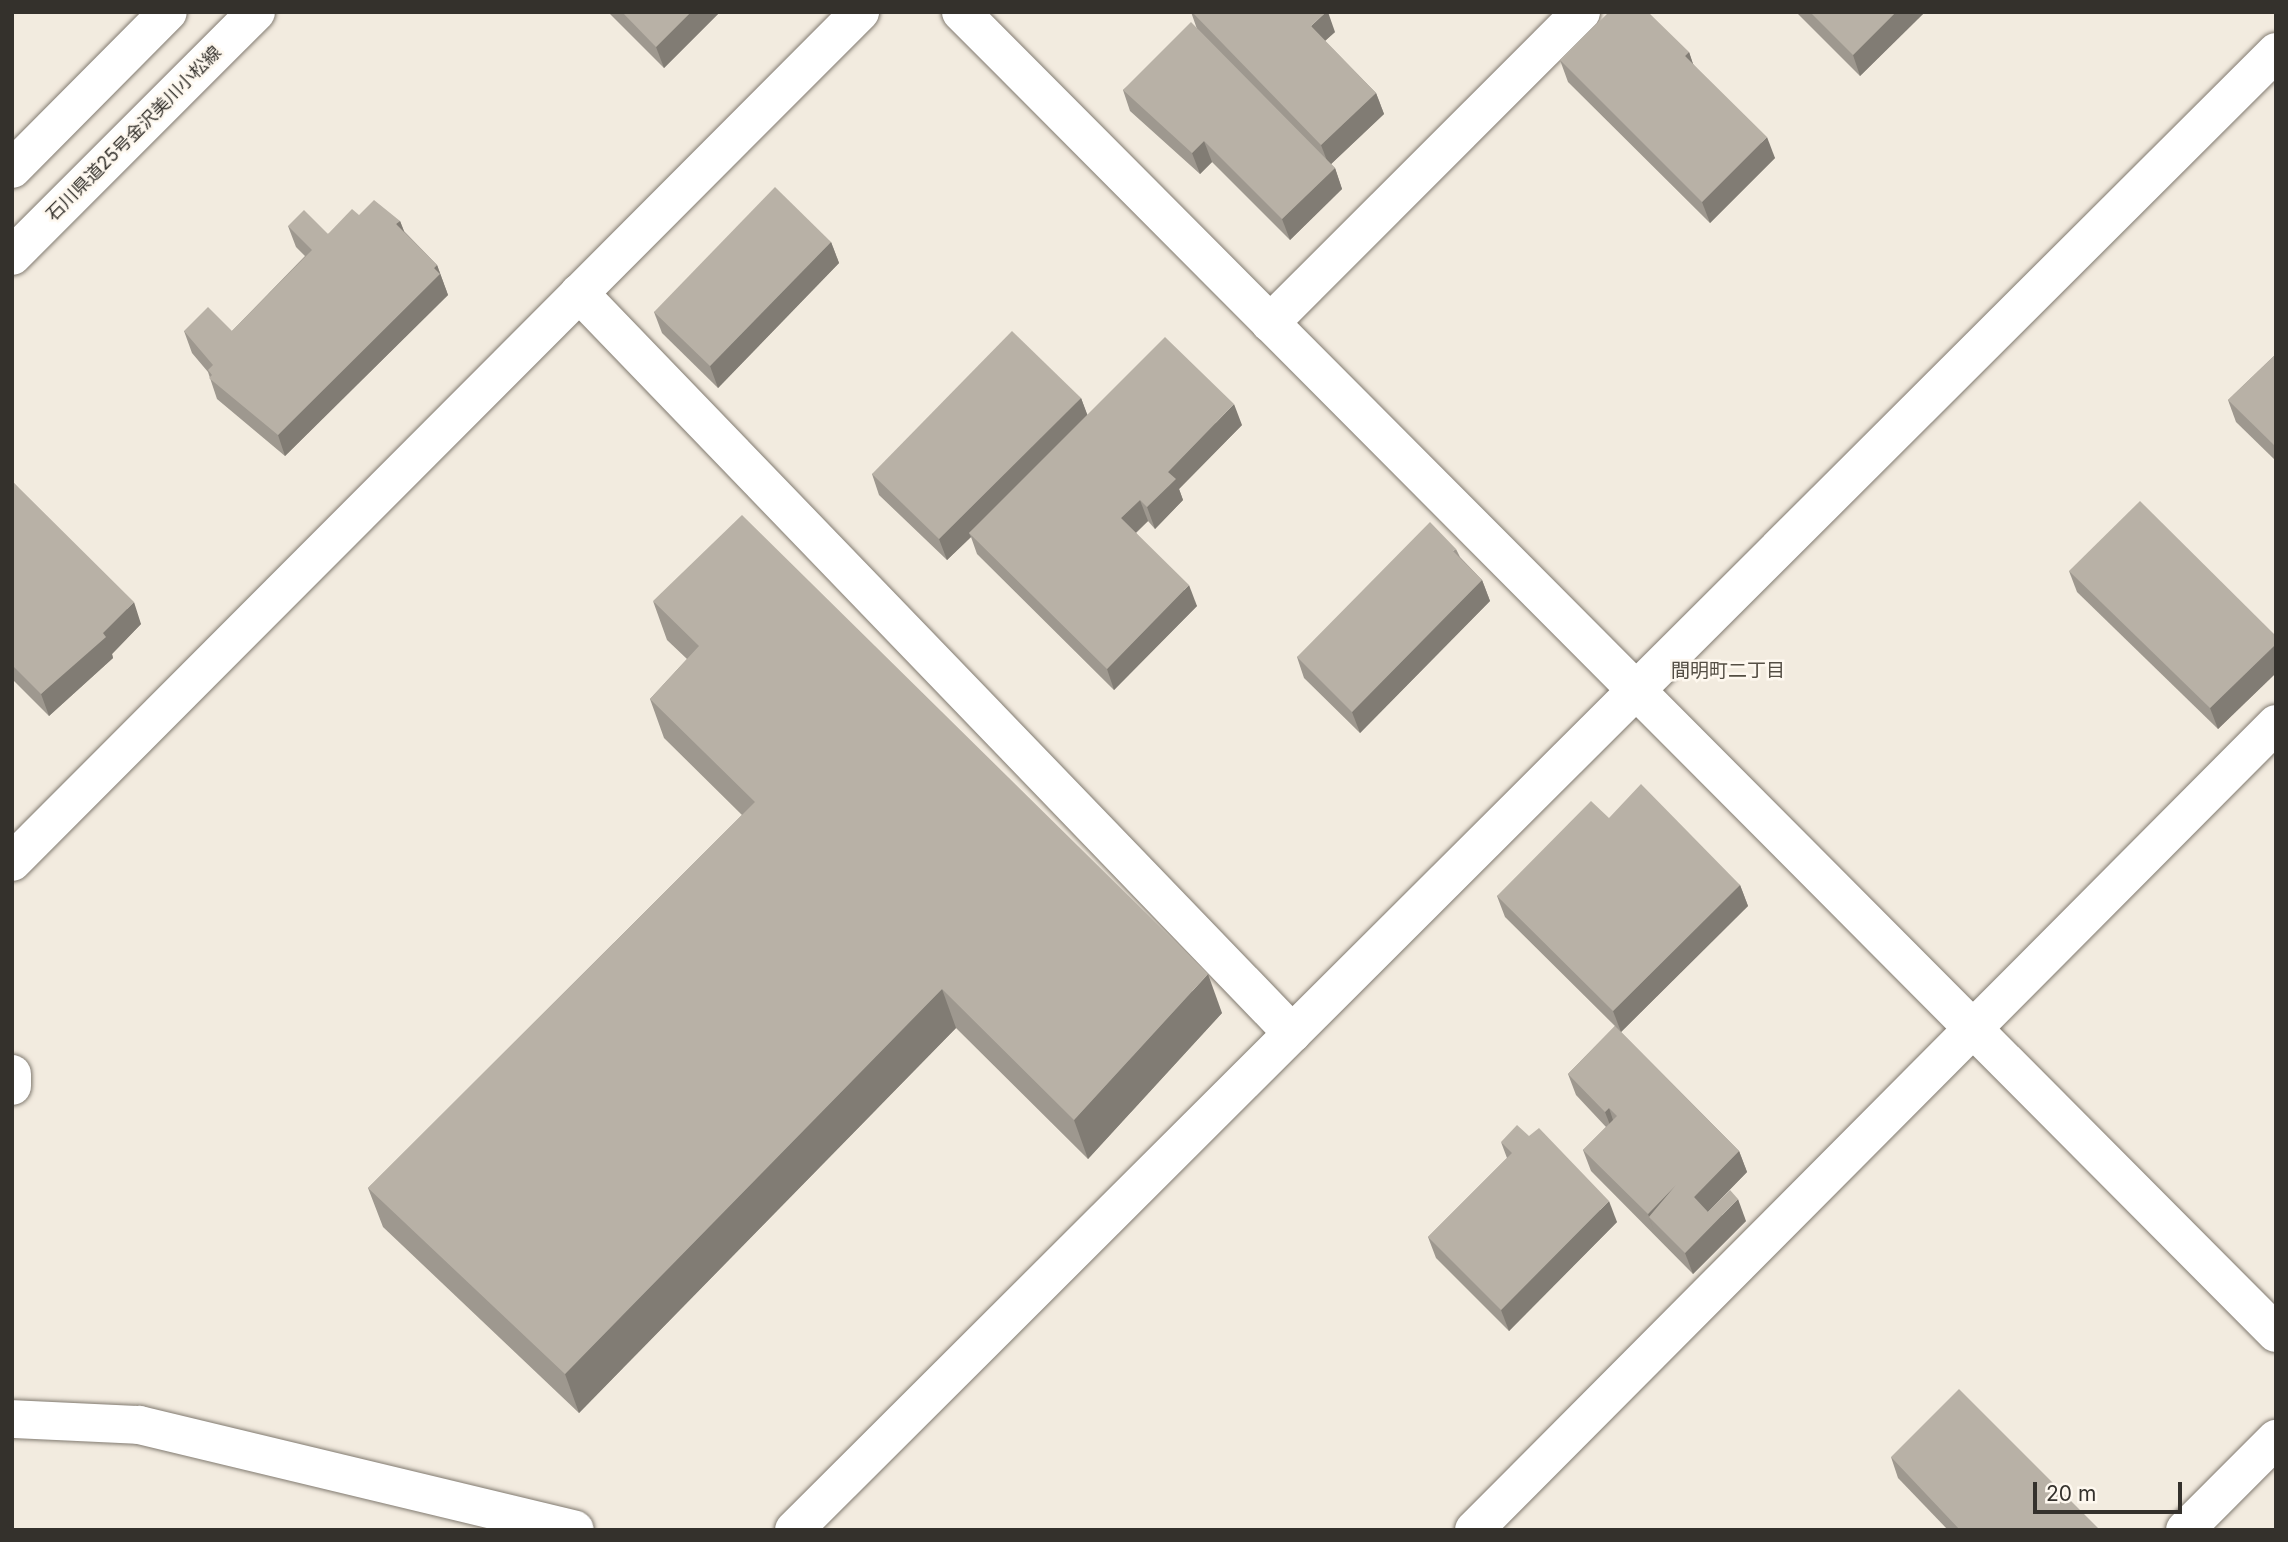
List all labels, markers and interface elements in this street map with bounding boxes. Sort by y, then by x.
street label: 石川県道25号金沢美川小松線 [42,42,226,226]
district label: 間明町二丁目 [1671,660,1785,682]
scale bar [2036,1468,2185,1512]
text: 20 m [2046,1481,2096,1506]

